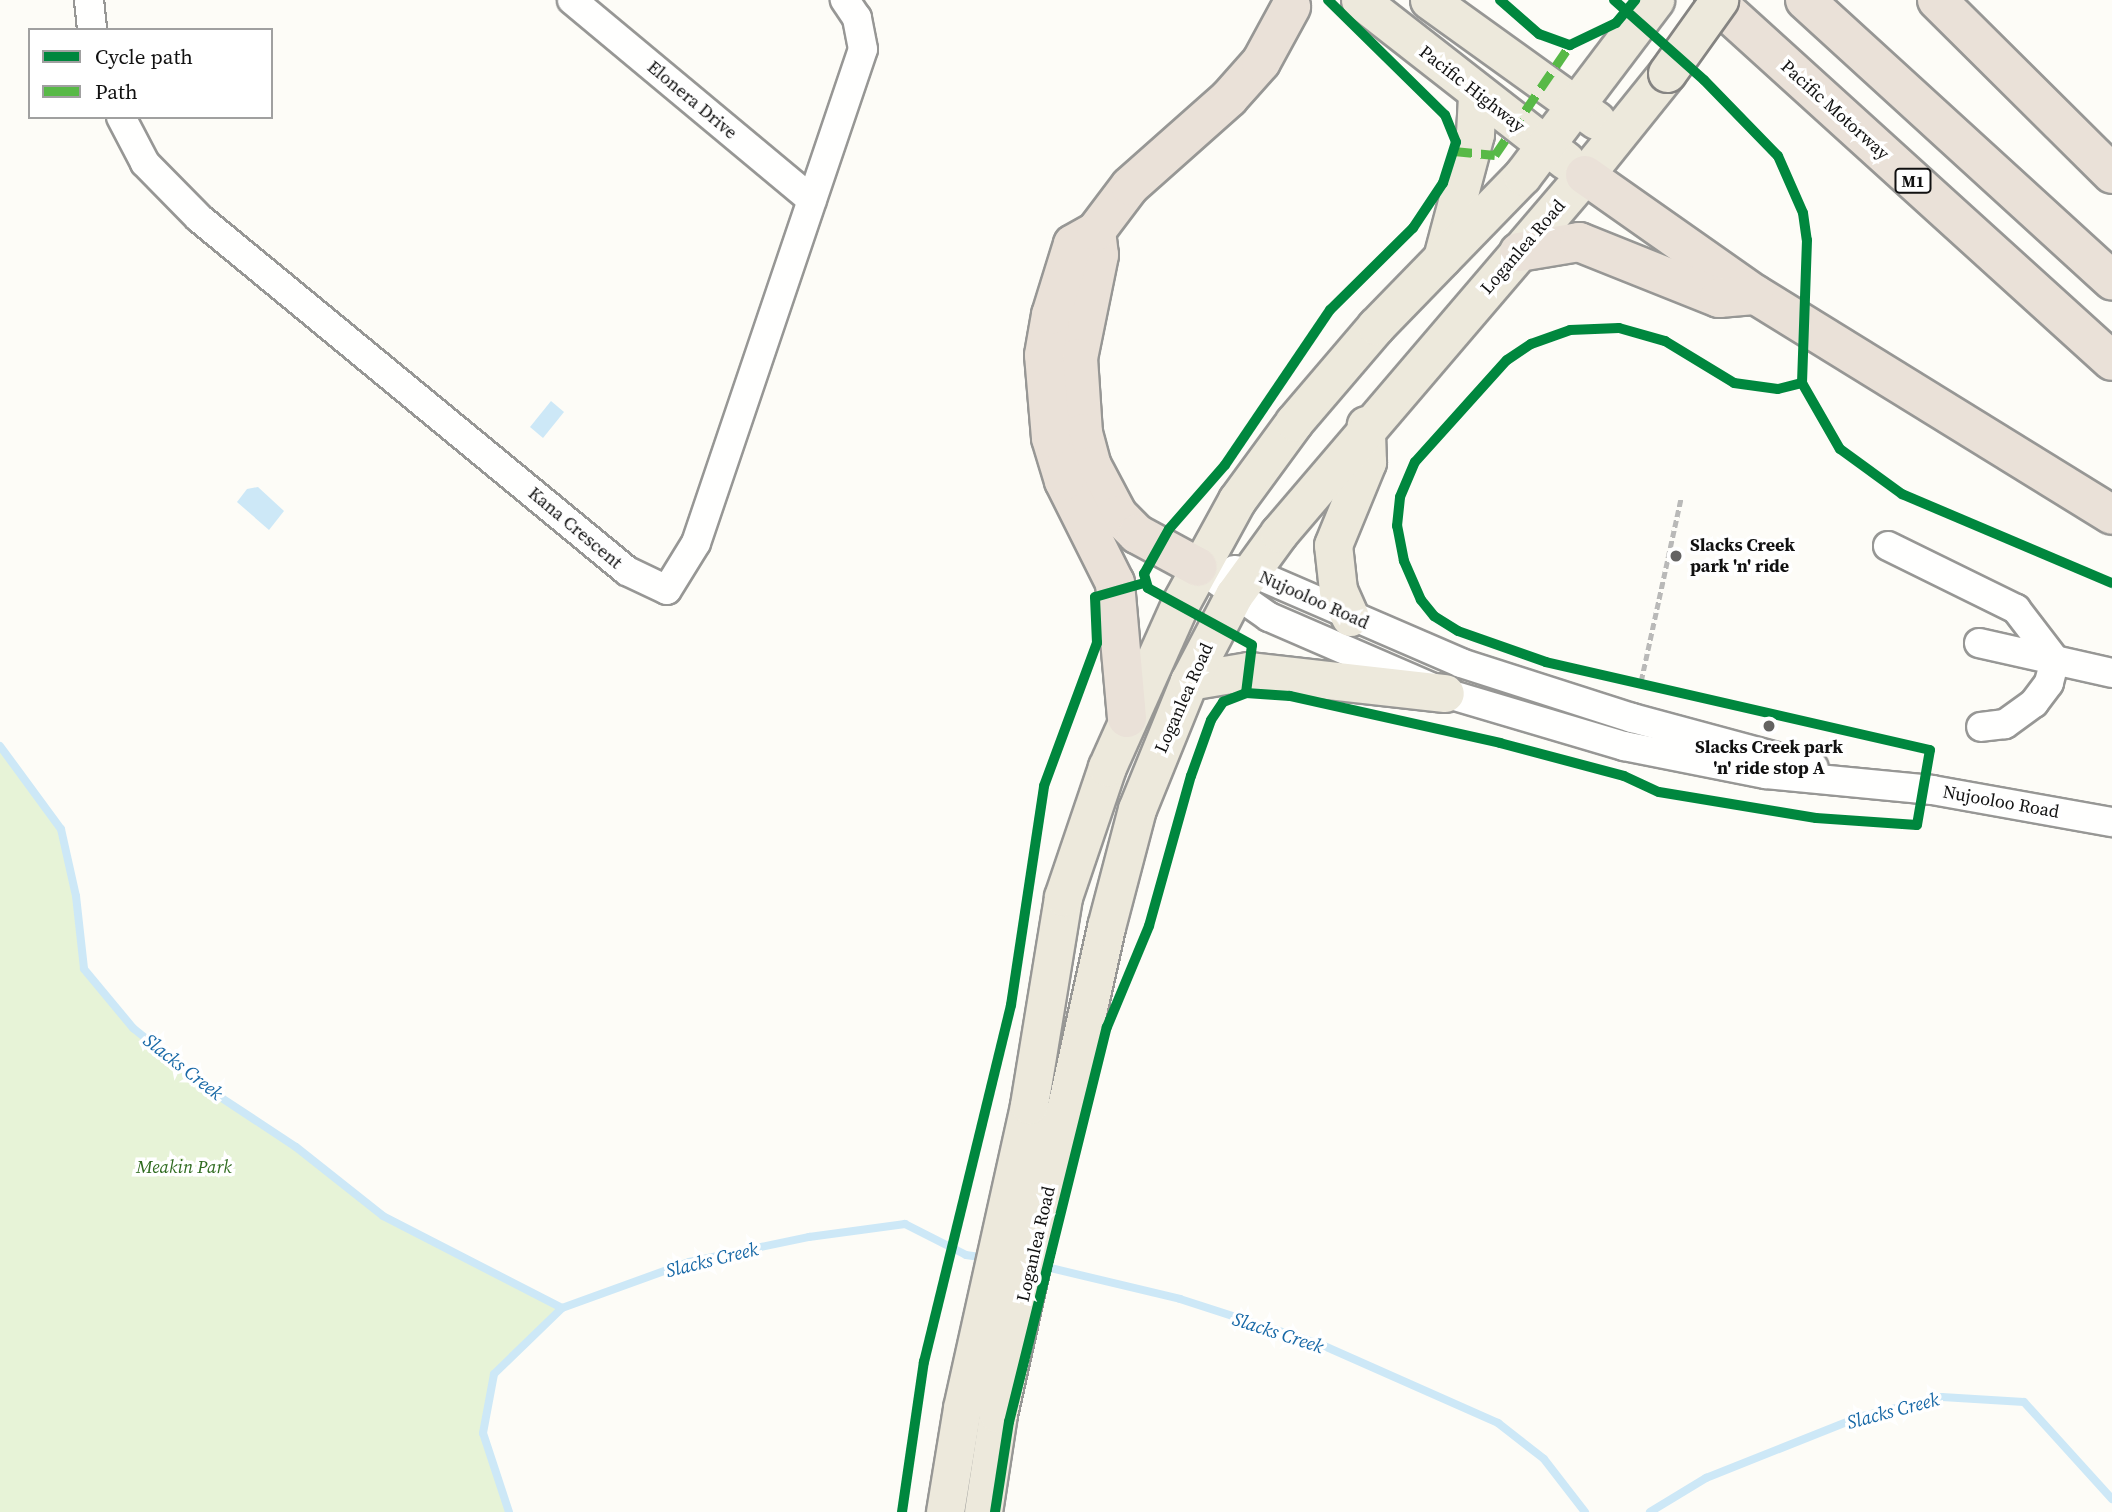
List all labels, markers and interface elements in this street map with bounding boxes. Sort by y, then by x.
legend [28,28,273,119]
street label: Pacific Highway [1415,41,1529,137]
text: Cycle path [95,42,193,71]
street label: Elonera Drive [643,56,741,144]
street label: Pacific Motorway [1776,56,1894,164]
text: Path [95,77,138,106]
road number: M1 [1894,168,1932,194]
street label: Loganlea Road [1476,195,1570,299]
street label: Kana Crescent [524,483,626,573]
place label: Slacks Creek park 'n' ride [1690,535,1795,578]
marker: Slacks Creek park 'n' ride [1668,548,1684,564]
street label: Nujooloo Road [1256,566,1372,634]
street label: Loganlea Road [1150,640,1218,756]
marker: Slacks Creek park 'n' ride stop A [1761,718,1777,734]
place label: Slacks Creek park 'n' ride stop A [1695,737,1843,780]
street label: Nujooloo Road [1941,781,2061,823]
water label: Slacks Creek [139,1029,227,1105]
park label: Meakin Park [136,1156,232,1178]
street label: Loganlea Road [1012,1184,1060,1304]
water label: Slacks Creek [663,1238,761,1282]
water label: Slacks Creek [1230,1308,1326,1358]
water label: Slacks Creek [1844,1388,1942,1434]

